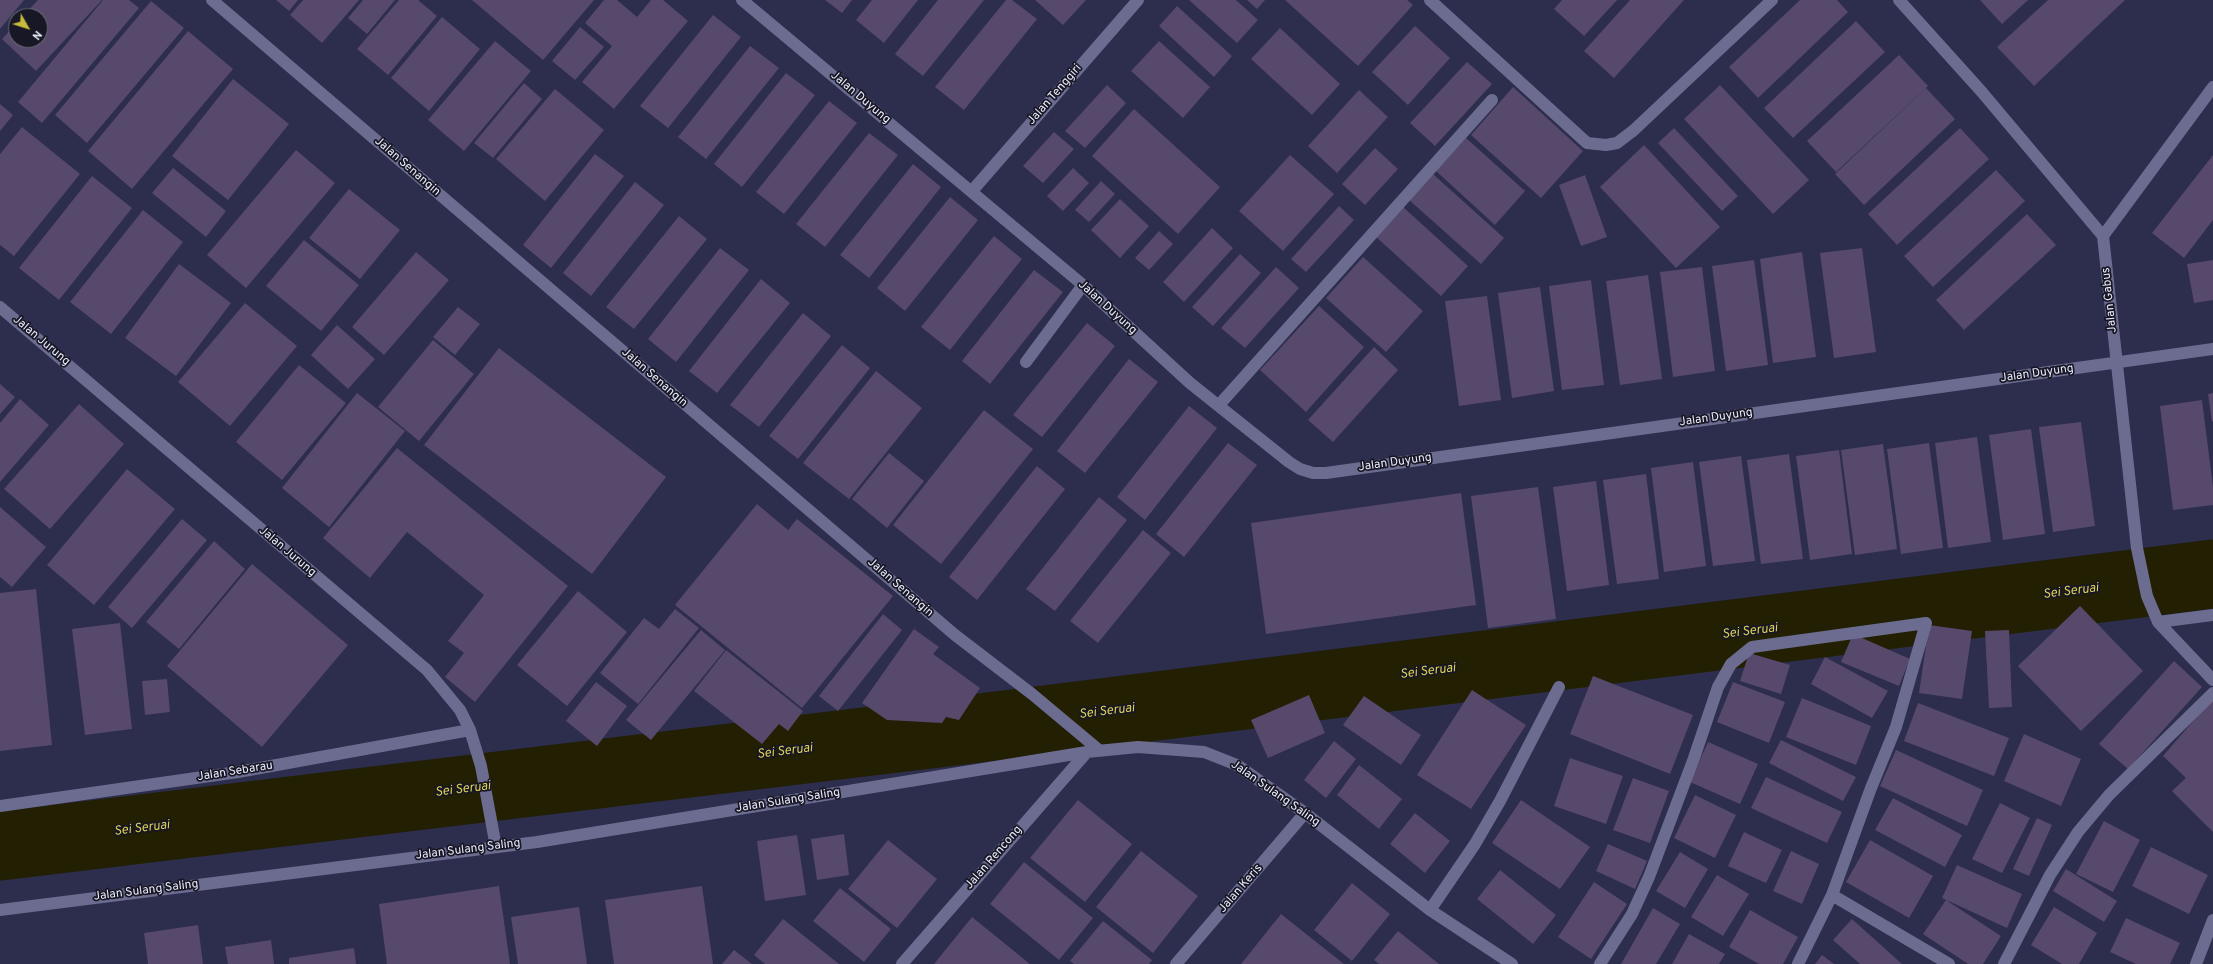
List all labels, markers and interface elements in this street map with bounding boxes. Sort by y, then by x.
north arrow [8,8,48,48]
text: N [29,27,44,42]
street label: Jalan Tenggiri [1025,62,1085,128]
street label: Jalan Duyung [827,69,893,127]
street label: Jalan Senangin [371,135,443,199]
street label: Jalan Gabus [2099,267,2121,333]
street label: Jalan Duyung [1075,278,1139,338]
street label: Jalan Jurung [9,313,73,369]
street label: Jalan Senangin [618,346,690,410]
street label: Jalan Duyung [1999,362,2075,386]
street label: Jalan Duyung [1678,406,1754,430]
street label: Jalan Duyung [1357,451,1433,475]
street label: Jalan Jurung [255,524,319,580]
street label: Jalan Senangin [864,556,936,620]
water label: Sei Seruai [2042,581,2100,603]
water label: Sei Seruai [1721,621,1779,643]
water label: Sei Seruai [1399,661,1457,683]
water label: Sei Seruai [1078,701,1136,723]
water label: Sei Seruai [756,741,814,763]
street label: Jalan Sulang Saling [1228,758,1322,830]
street label: Jalan Sebarau [196,759,274,785]
water label: Sei Seruai [434,779,492,801]
street label: Jalan Sulang Saling [735,786,841,816]
water label: Sei Seruai [113,818,171,840]
street label: Jalan Rencong [962,823,1026,893]
street label: Jalan Sulang Saling [415,836,521,864]
street label: Jalan Keris [1216,862,1266,916]
street label: Jalan Sulang Saling [93,877,199,905]

